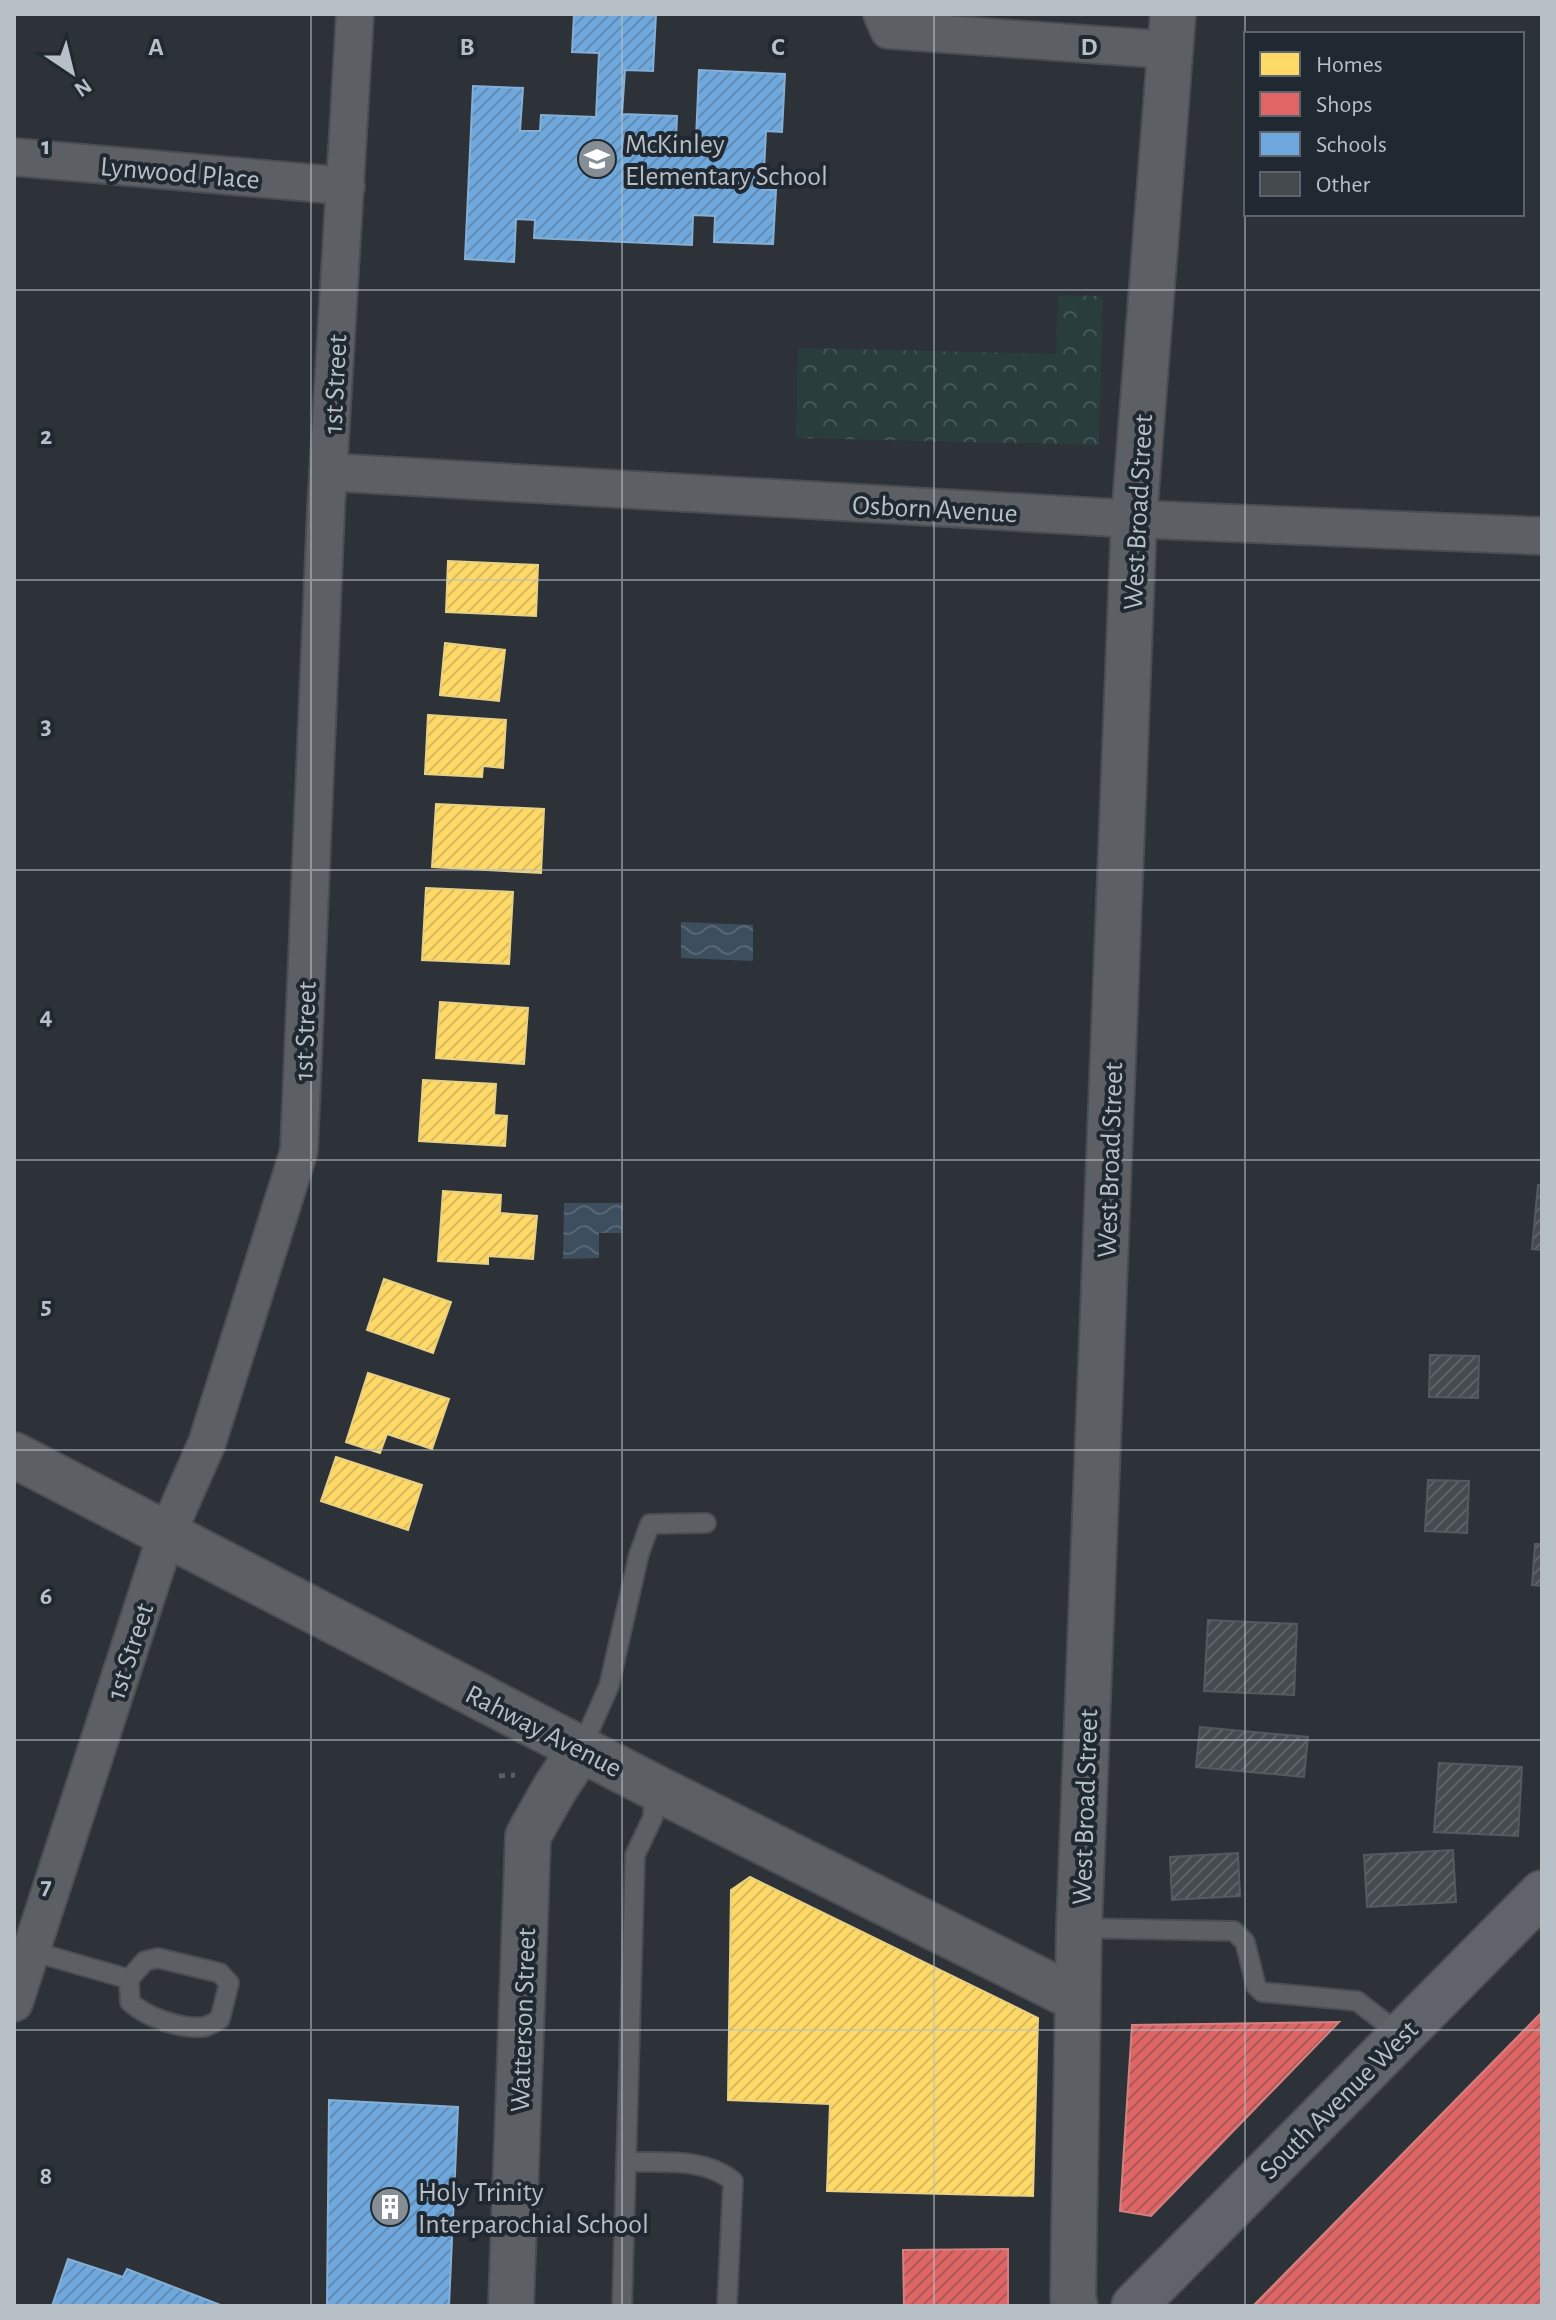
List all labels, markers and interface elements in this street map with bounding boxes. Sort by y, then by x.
north arrow [32,32,112,112]
legend [1244,32,1524,216]
text: A [148,34,164,60]
text: B [459,34,475,60]
text: C [771,34,785,60]
text: D [1080,34,1098,60]
text: Homes [1316,53,1383,77]
text: N [70,74,95,101]
text: Shops [1316,93,1372,117]
place label: McKinley Elementary School [625,131,828,191]
text: 1 [41,133,51,159]
text: Schools [1316,133,1387,157]
school or university icon: McKinley Elementary School [576,138,618,180]
street label: Lynwood Place [99,153,261,195]
text: Other [1316,173,1370,197]
street label: 1st Street [319,334,353,435]
street label: West Broad Street [1120,413,1158,611]
text: 2 [40,423,52,449]
street label: Osborn Avenue [851,492,1018,528]
text: 3 [40,713,52,739]
street label: 1st Street [290,981,322,1081]
text: 4 [39,1003,53,1029]
street label: West Broad Street [1094,1062,1128,1259]
text: 5 [40,1293,52,1319]
text: 6 [40,1583,52,1609]
street label: 1st Street [102,1600,160,1703]
street label: Rahway Avenue [460,1680,626,1783]
street label: West Broad Street [1069,1709,1103,1906]
text: 7 [40,1873,52,1899]
street label: Watterson Street [507,1927,541,2113]
street label: South Avenue West [1255,2016,1424,2185]
text: 8 [40,2163,52,2189]
place label: Holy Trinity Interparochial School [418,2179,649,2239]
building icon: Holy Trinity Interparochial School [369,2186,411,2228]

